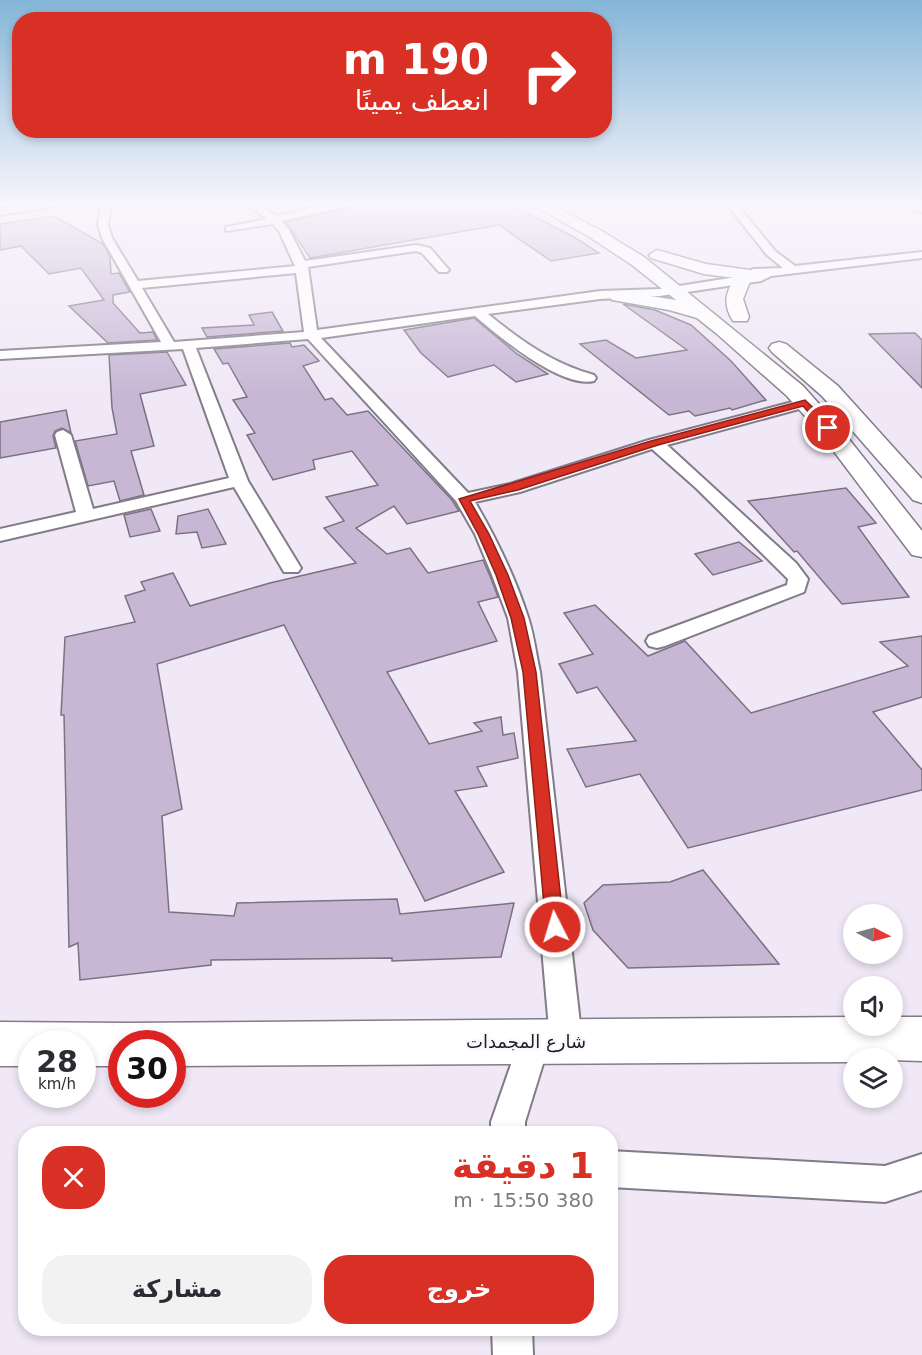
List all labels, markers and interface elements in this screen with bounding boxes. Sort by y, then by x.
text: 190 m [343,35,489,84]
icon: right [510,36,588,114]
text: انعطف يمينًا [355,85,489,116]
pin [802,402,853,453]
icon: arrive [811,411,844,444]
position arrow [523,895,587,959]
north arrow [843,904,903,964]
map controls [843,904,903,1108]
button: sound [843,976,903,1036]
speed limit sign: 30 [108,1030,186,1108]
street label: شارع المجمدات [466,1031,586,1053]
text: 28 [36,1044,78,1079]
button: layers [843,1048,903,1108]
text: km/h [38,1075,76,1093]
text: 1 دقيقة [452,1145,594,1186]
button: close [42,1146,105,1209]
text: 380 m · 15:50 [453,1188,594,1212]
button: مشاركة [42,1255,312,1324]
button: خروج [324,1255,594,1324]

